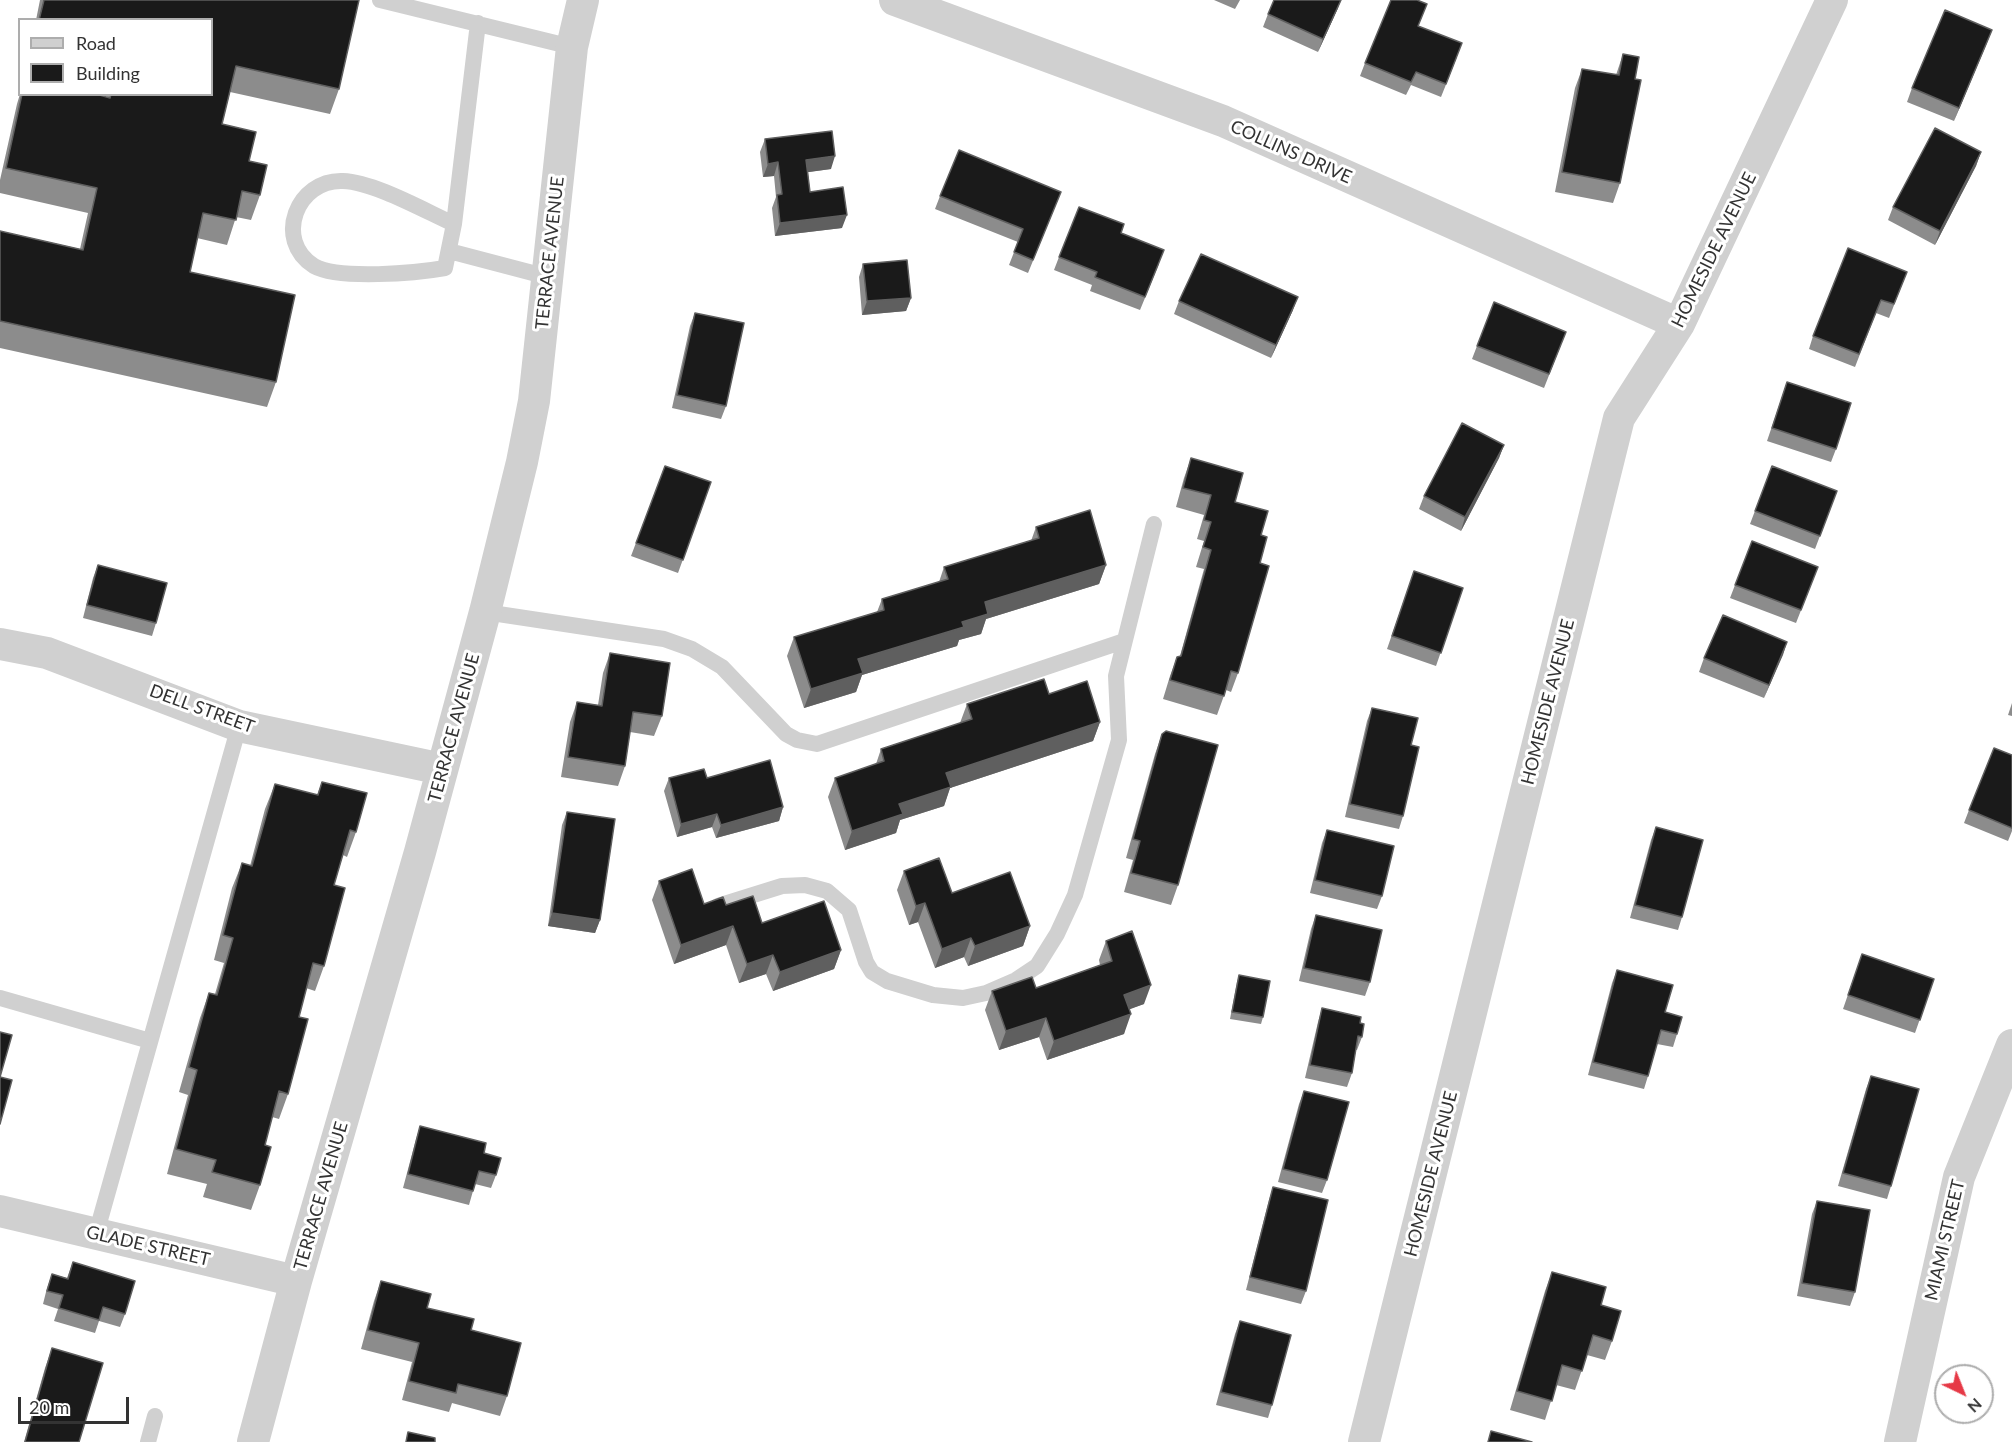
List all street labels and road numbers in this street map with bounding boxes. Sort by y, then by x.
street label: COLLINS DRIVE [1227,116,1355,188]
street label: HOMESIDE AVENUE [1667,169,1761,331]
street label: TERRACE AVENUE [531,175,569,331]
street label: HOMESIDE AVENUE [1517,617,1579,787]
street label: TERRACE AVENUE [424,651,484,805]
street label: DELL STREET [146,680,258,738]
street label: HOMESIDE AVENUE [1400,1089,1462,1259]
street label: TERRACE AVENUE [289,1119,353,1273]
street label: MIAMI STREET [1921,1177,1969,1303]
street label: GLADE STREET [84,1221,212,1271]

